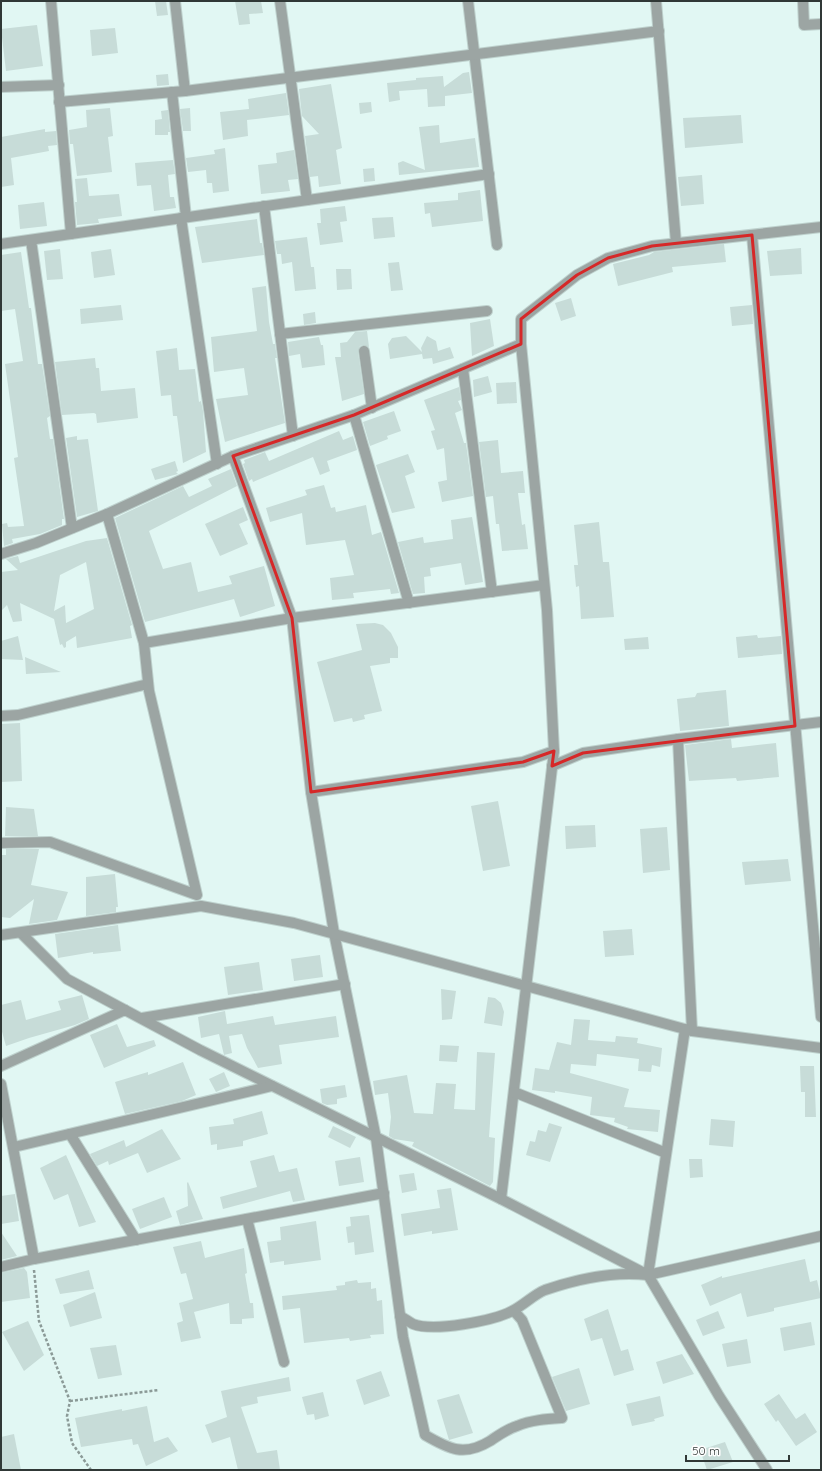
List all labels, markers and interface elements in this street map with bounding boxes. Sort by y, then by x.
scale bar [686,1437,789,1463]
text: 50 m [692,1443,720,1458]

